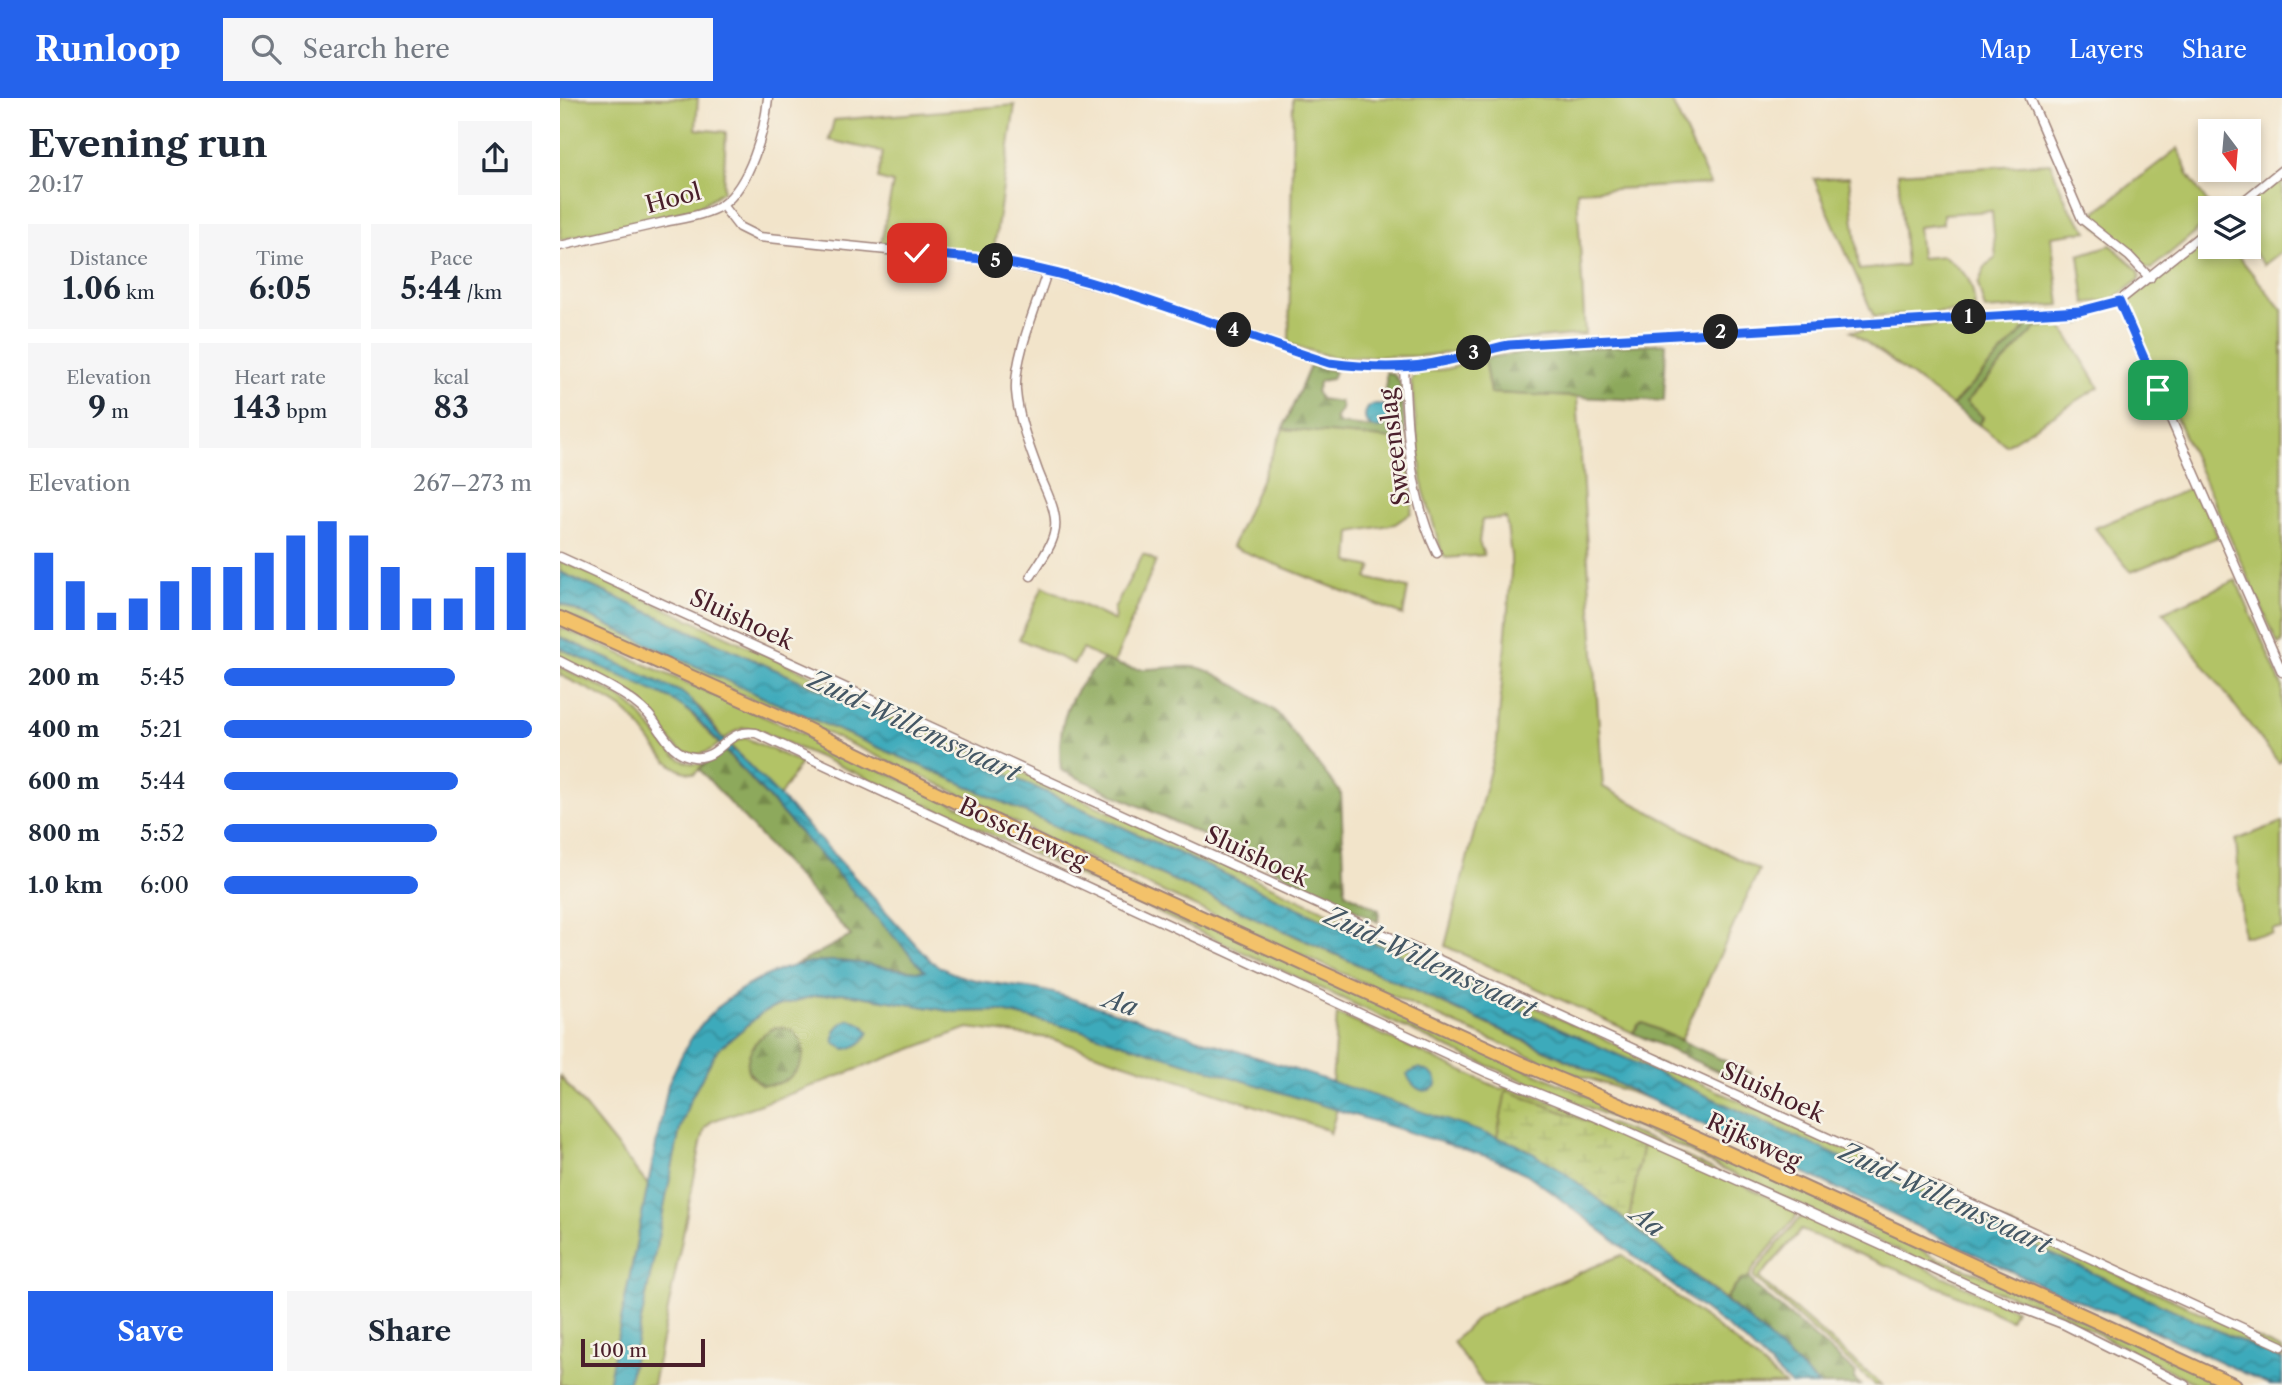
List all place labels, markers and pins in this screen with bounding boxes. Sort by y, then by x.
pin [887,223,947,283]
pin: 5 [978,244,1013,278]
pin: 1 [1952,300,1986,334]
pin: 4 [1216,313,1252,348]
pin: 2 [1704,314,1738,350]
pin: 3 [1457,336,1492,370]
pin [2128,360,2188,420]

